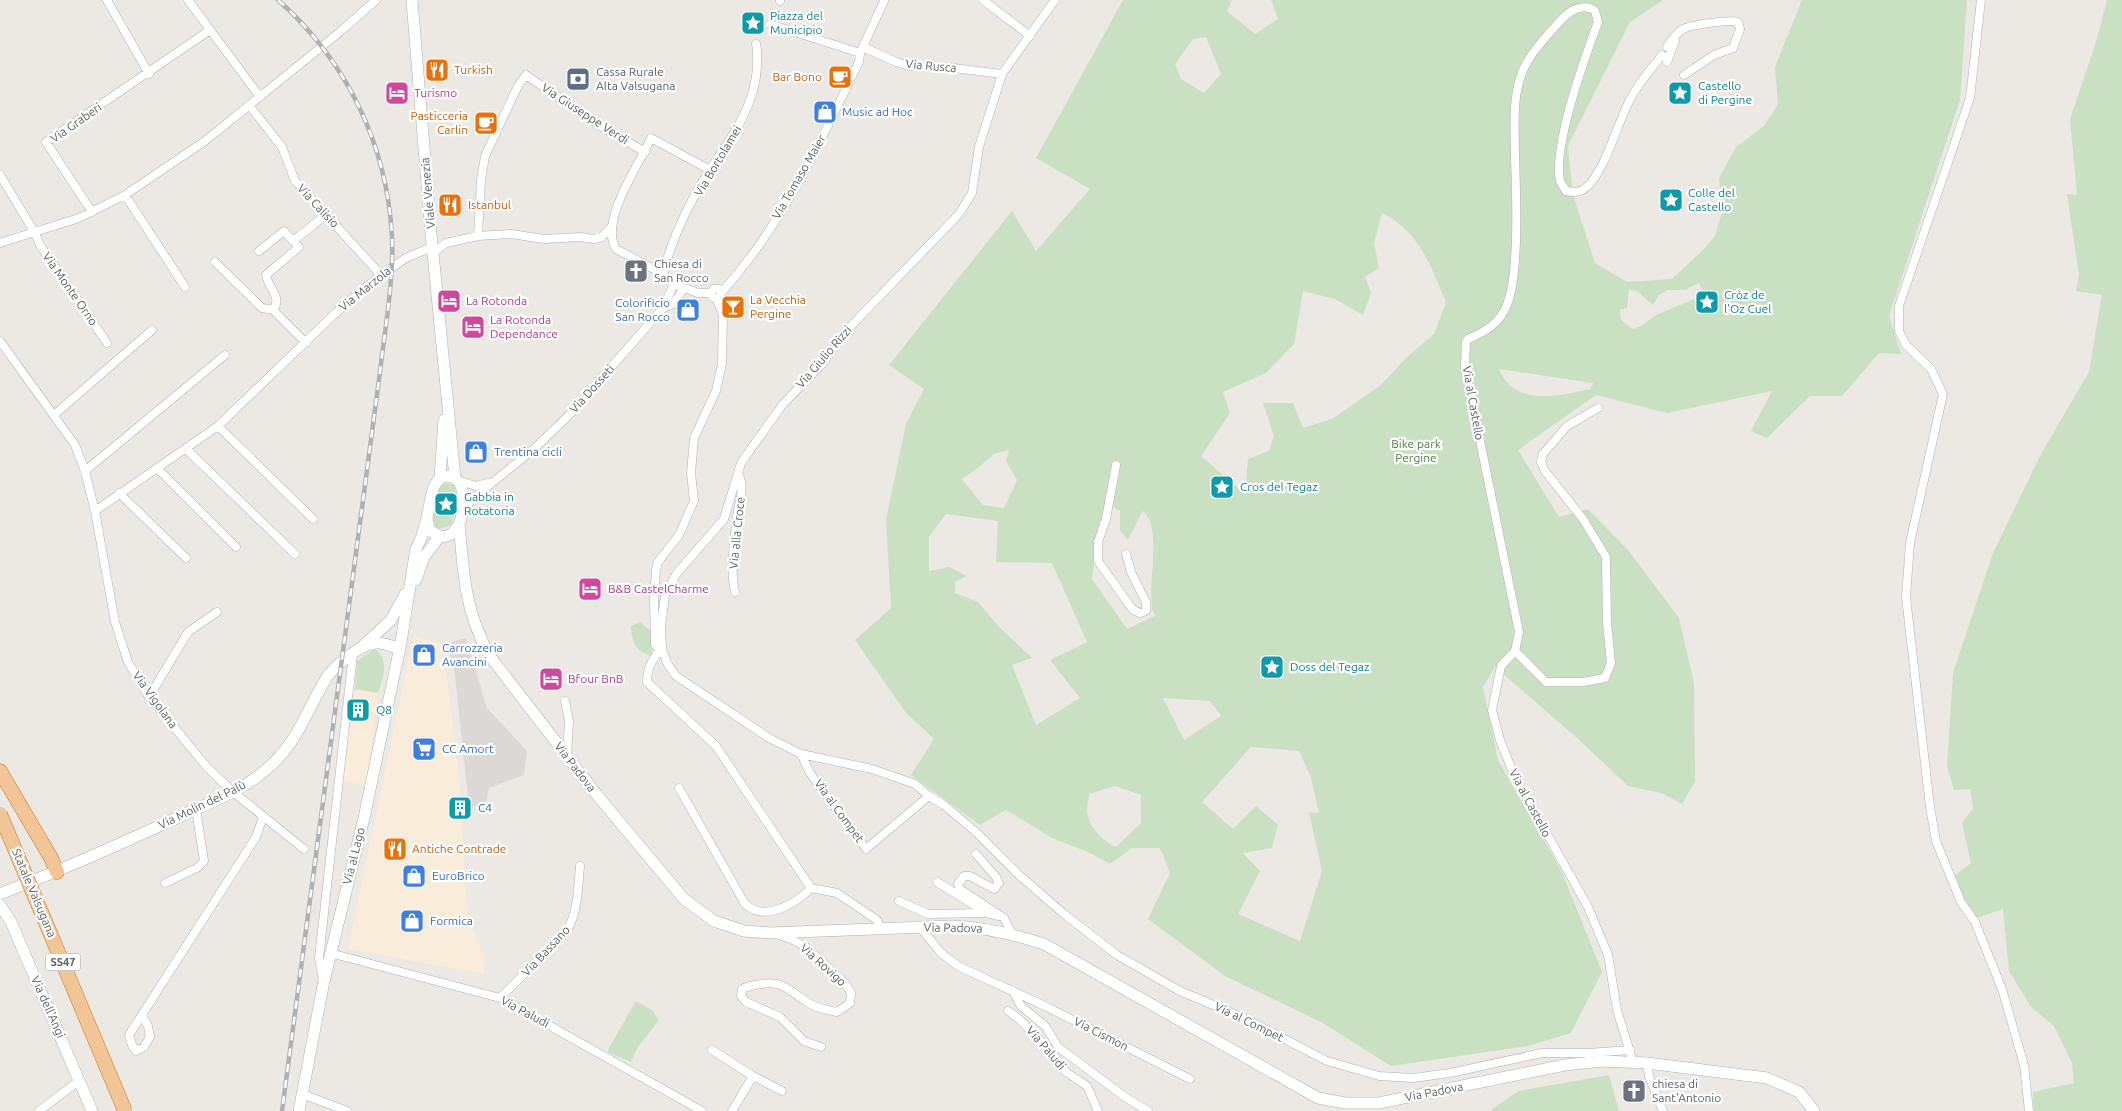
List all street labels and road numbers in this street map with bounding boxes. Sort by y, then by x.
street label: Via Rusca [905,57,957,74]
street label: Via Giuseppe Verdi [539,81,631,147]
street label: Via Graberi [48,100,104,145]
street label: Via Bortolamei [691,123,744,198]
street label: Via Tomaso Maier [769,132,828,221]
street label: Viale Venezia [418,157,437,229]
street label: Via Calisio [295,181,342,230]
street label: Via Monte Orno [40,250,100,328]
street label: Via Marzola [336,264,393,313]
street label: Via Giulio Rizzi [793,323,854,390]
street label: Via Dosseti [567,362,617,415]
street label: Via al Castello [1461,365,1486,441]
street label: Via alla Croce [726,496,747,570]
street label: Via Vigolana [130,669,180,731]
street label: Via Padova [552,739,599,794]
street label: Via al Castello [1507,766,1554,839]
street label: Via al Compet [812,777,867,845]
street label: Via Molin del Palù [156,778,248,831]
street label: Via al Lago [340,826,367,886]
street label: Statale Valsugana [10,846,59,939]
street label: Via Padova [923,920,983,935]
street label: Via Bassano [519,923,572,979]
street label: Via Rovigo [798,941,849,989]
road number: SS47 [46,954,80,970]
street label: Via dell'Angi [29,974,68,1040]
street label: Via Paludi [499,993,552,1030]
street label: Via al Compet [1213,999,1286,1044]
street label: Via Cismon [1072,1014,1131,1053]
street label: Via Paludi [1024,1023,1069,1072]
street label: Via Padova [1404,1079,1464,1104]

